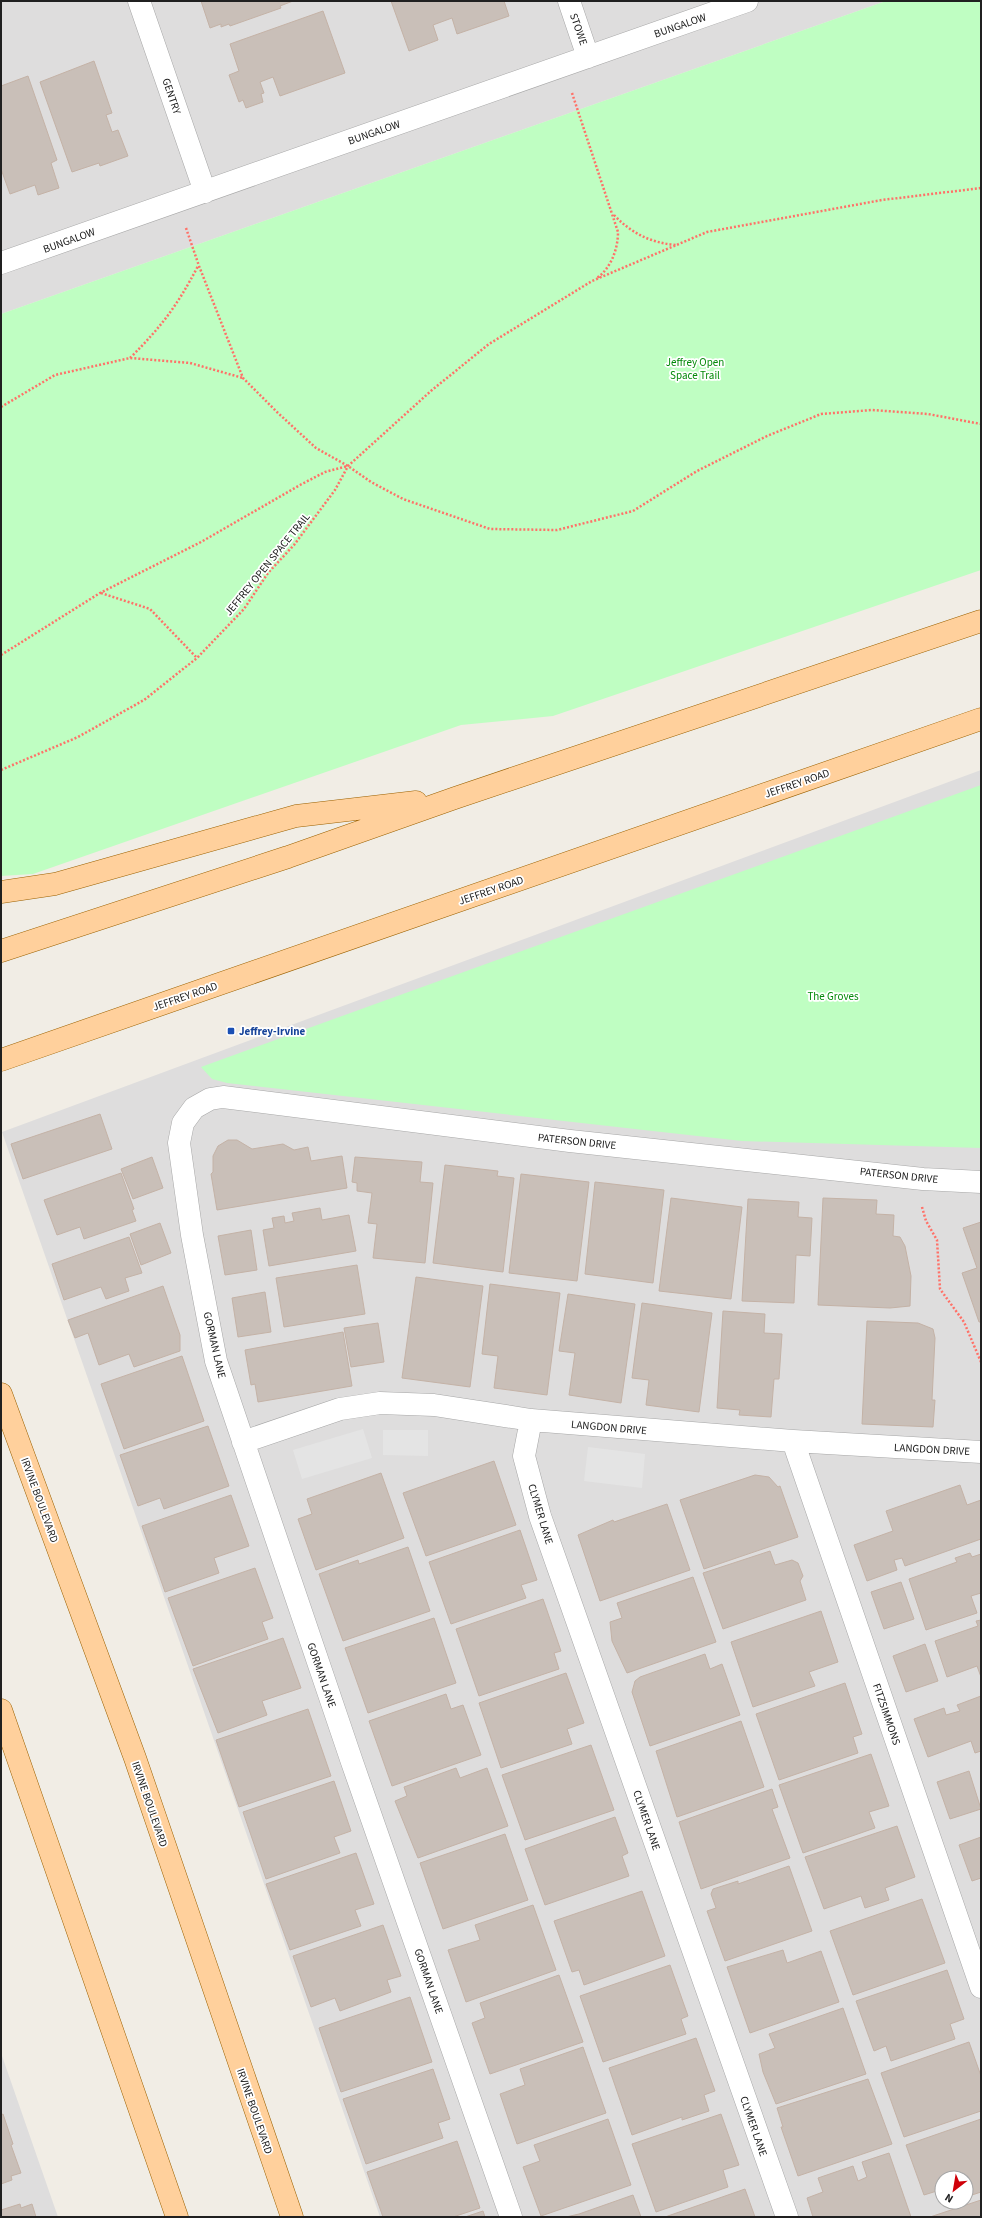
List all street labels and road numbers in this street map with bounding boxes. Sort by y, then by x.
street label: BUNGALOW [652,9,709,41]
street label: STOWE [566,11,591,47]
street label: GENTRY [158,76,185,117]
street label: BUNGALOW [346,116,403,148]
street label: BUNGALOW [41,224,98,257]
street label: JEFFREY OPEN SPACE TRAIL [221,509,314,619]
street label: JEFFREY ROAD [763,765,832,802]
street label: JEFFREY ROAD [457,872,526,909]
street label: JEFFREY ROAD [151,978,220,1015]
street label: PATERSON DRIVE [537,1130,617,1153]
street label: PATERSON DRIVE [859,1164,939,1187]
street label: GORMAN LANE [200,1310,230,1380]
street label: LANGDON DRIVE [570,1417,648,1438]
street label: LANGDON DRIVE [894,1440,971,1459]
street label: IRVINE BOULEVARD [17,1456,62,1545]
street label: CLYMER LANE [524,1482,557,1546]
street label: GORMAN LANE [303,1641,340,1710]
street label: FITZSIMMONS [869,1681,904,1747]
street label: IRVINE BOULEVARD [128,1759,171,1849]
street label: CLYMER LANE [629,1788,664,1852]
street label: GORMAN LANE [410,1947,447,2016]
street label: IRVINE BOULEVARD [233,2066,276,2156]
street label: CLYMER LANE [736,2094,771,2158]

